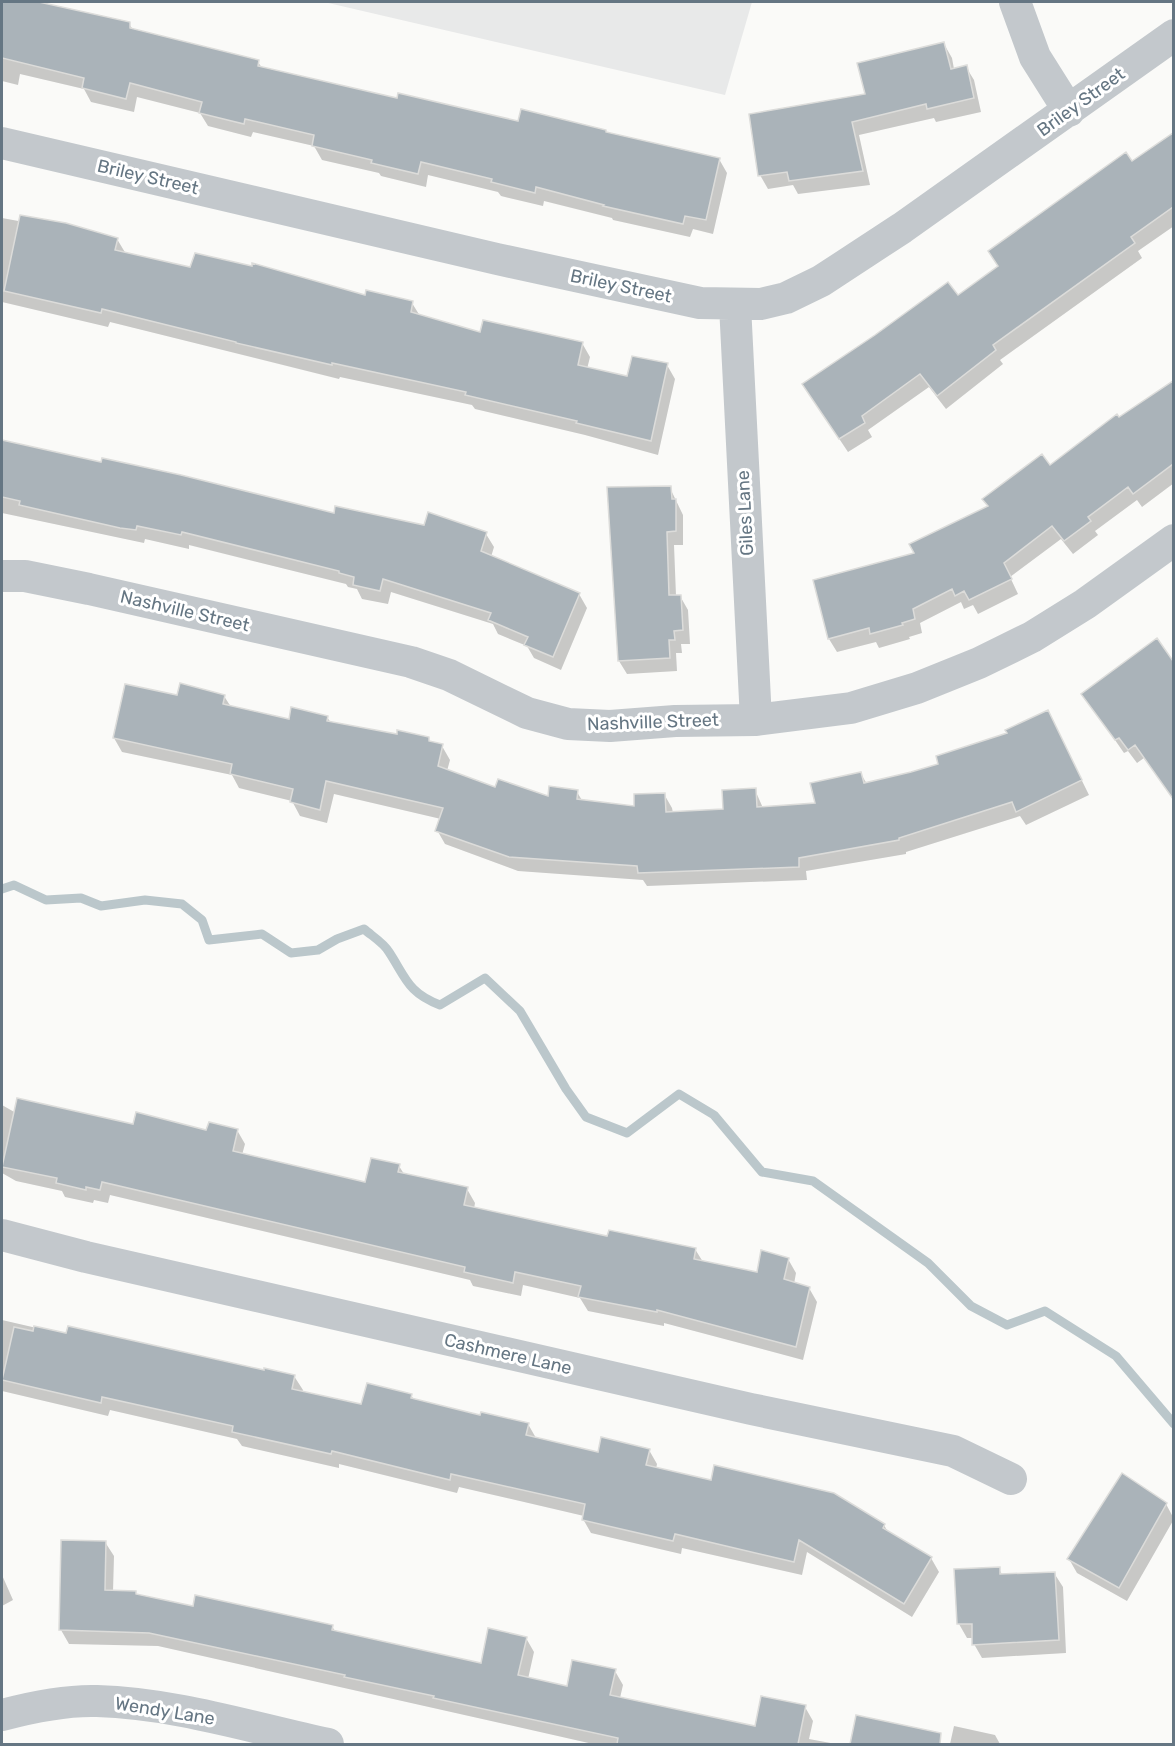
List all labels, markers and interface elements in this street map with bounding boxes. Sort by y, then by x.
street label: Briley Street [1033,63,1129,141]
street label: Briley Street [95,155,201,199]
street label: Briley Street [568,265,674,307]
street label: Giles Lane [732,470,758,556]
street label: Nashville Street [118,585,252,637]
street label: Nashville Street [587,709,719,735]
street label: Cashmere Lane [442,1329,574,1379]
street label: Wendy Lane [114,1692,216,1730]

